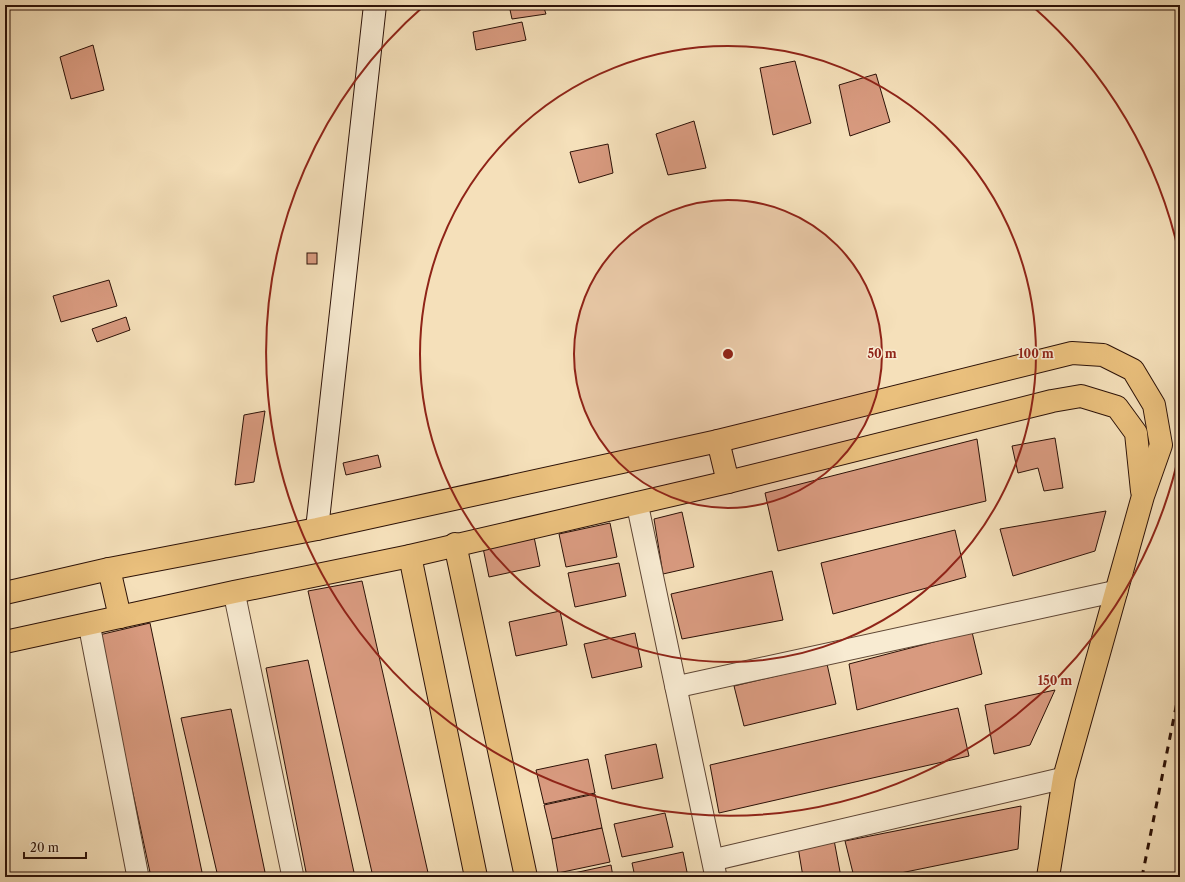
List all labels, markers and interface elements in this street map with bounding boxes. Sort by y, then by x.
text: 50 m [867,346,897,361]
text: 100 m [1018,346,1054,361]
centre of rings [721,347,735,361]
text: 150 m [1038,673,1072,688]
scale bar [24,834,86,860]
text: 20 m [30,840,59,855]

